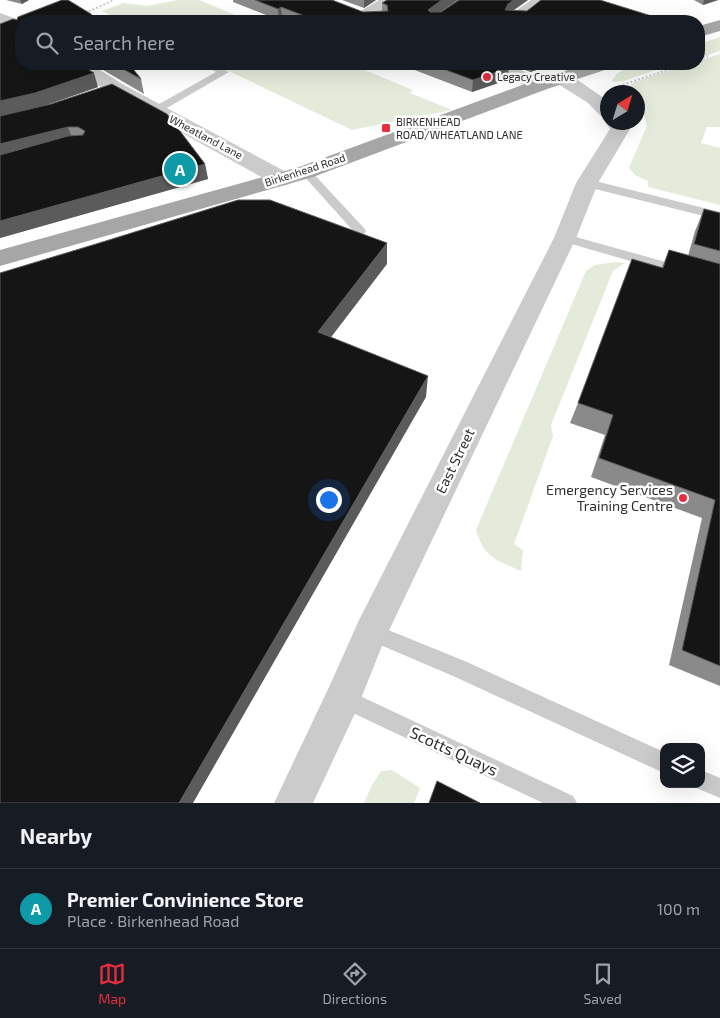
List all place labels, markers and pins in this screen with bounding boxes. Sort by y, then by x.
place label: Legacy Creative [497,70,575,83]
marker: Legacy Creative [481,71,493,83]
place label: BIRKENHEAD ROAD/WHEATLAND LANE [396,115,523,141]
marker: BIRKENHEAD ROAD/WHEATLAND LANE [380,122,392,134]
pin: A [164,150,196,188]
place label: Emergency Services Training Centre [546,481,673,514]
marker: Emergency Services Training Centre [677,492,689,504]

